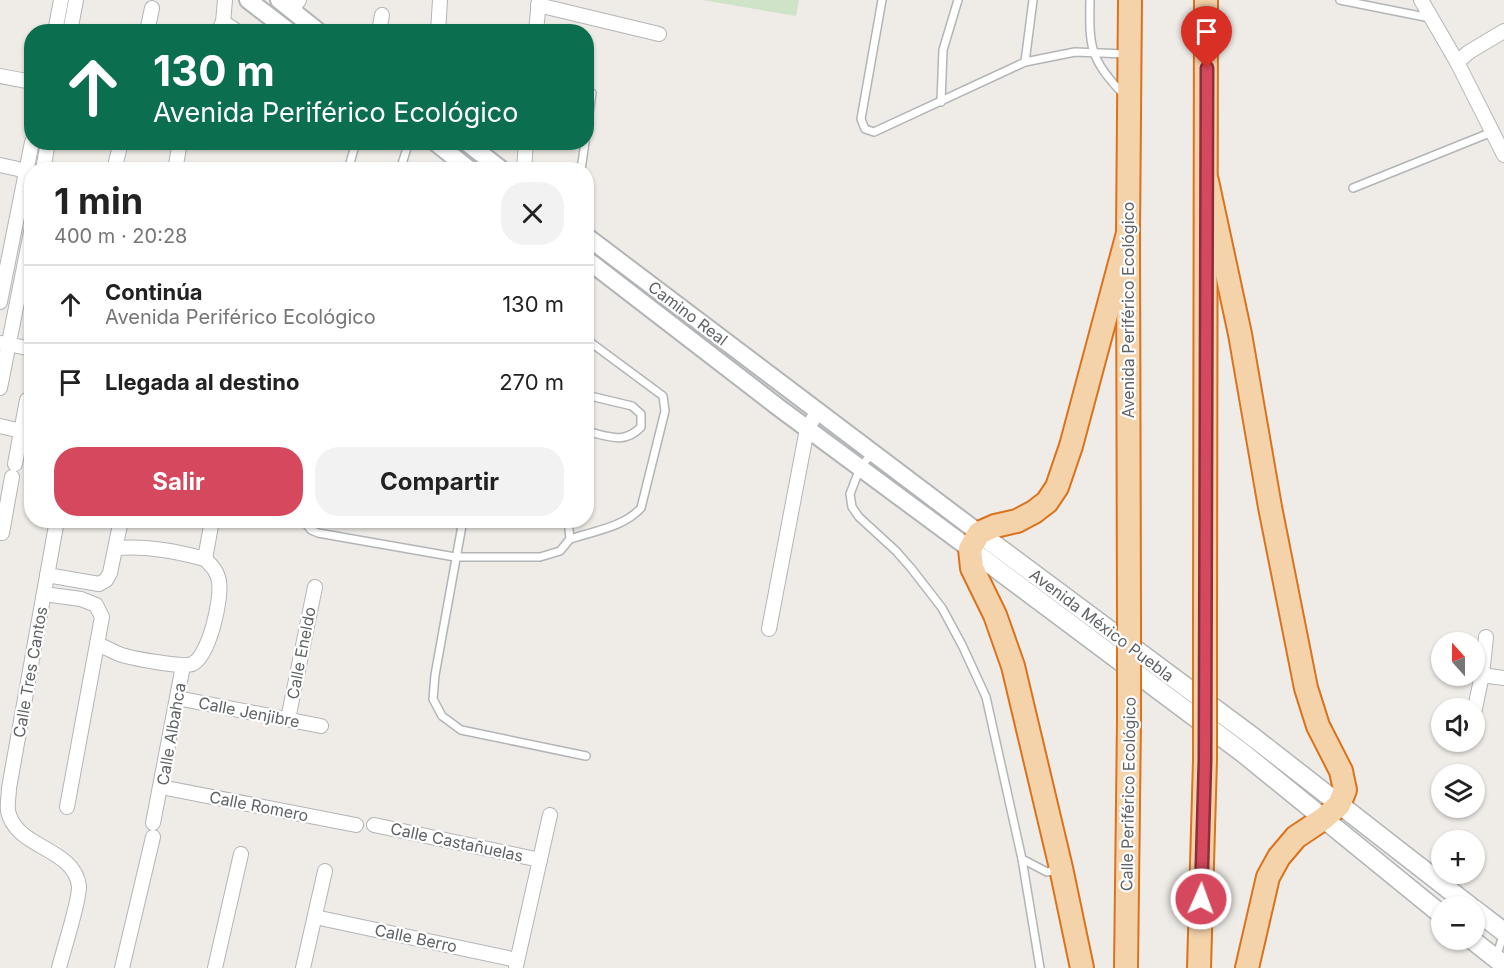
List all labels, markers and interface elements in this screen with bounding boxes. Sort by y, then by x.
pin [1181,6,1232,68]
icon: arrive [1190,15,1223,48]
text: 130 m [153,45,275,96]
icon: ahead [54,48,132,126]
text: Avenida Periférico Ecológico [153,96,519,129]
text: 1 min [54,179,143,223]
button: close [501,182,564,245]
street label: Avenida Periférico Ecológico [1118,202,1138,418]
text: 400 m · 20:28 [54,224,187,248]
street label: Camino Real [644,277,732,349]
text: Continúa [105,279,203,305]
icon: ahead [54,288,87,321]
text: 130 m [502,291,564,317]
text: Avenida Periférico Ecológico [105,305,376,329]
icon: arrive [54,366,87,399]
text: Llegada al destino [105,369,299,395]
text: 270 m [499,369,564,395]
button: Salir [54,447,303,516]
button: Compartir [315,447,564,516]
street label: Avenida México Puebla [1026,564,1178,686]
street label: Calle Tres Cantos [9,605,51,739]
street label: Calle Eneldo [282,605,320,701]
north arrow [1431,632,1485,686]
map controls [1431,632,1485,950]
street label: Calle Albahca [152,681,190,787]
street label: Calle Jenjibre [197,692,301,732]
street label: Calle Periférico Ecológico [1116,697,1140,891]
button: sound [1431,698,1485,752]
button: layers [1431,764,1485,818]
street label: Calle Romero [208,787,310,825]
street label: Calle Castañuelas [389,818,525,866]
button: + [1431,830,1485,884]
position arrow [1169,867,1233,931]
button: − [1431,896,1485,950]
street label: Calle Berro [373,920,459,956]

